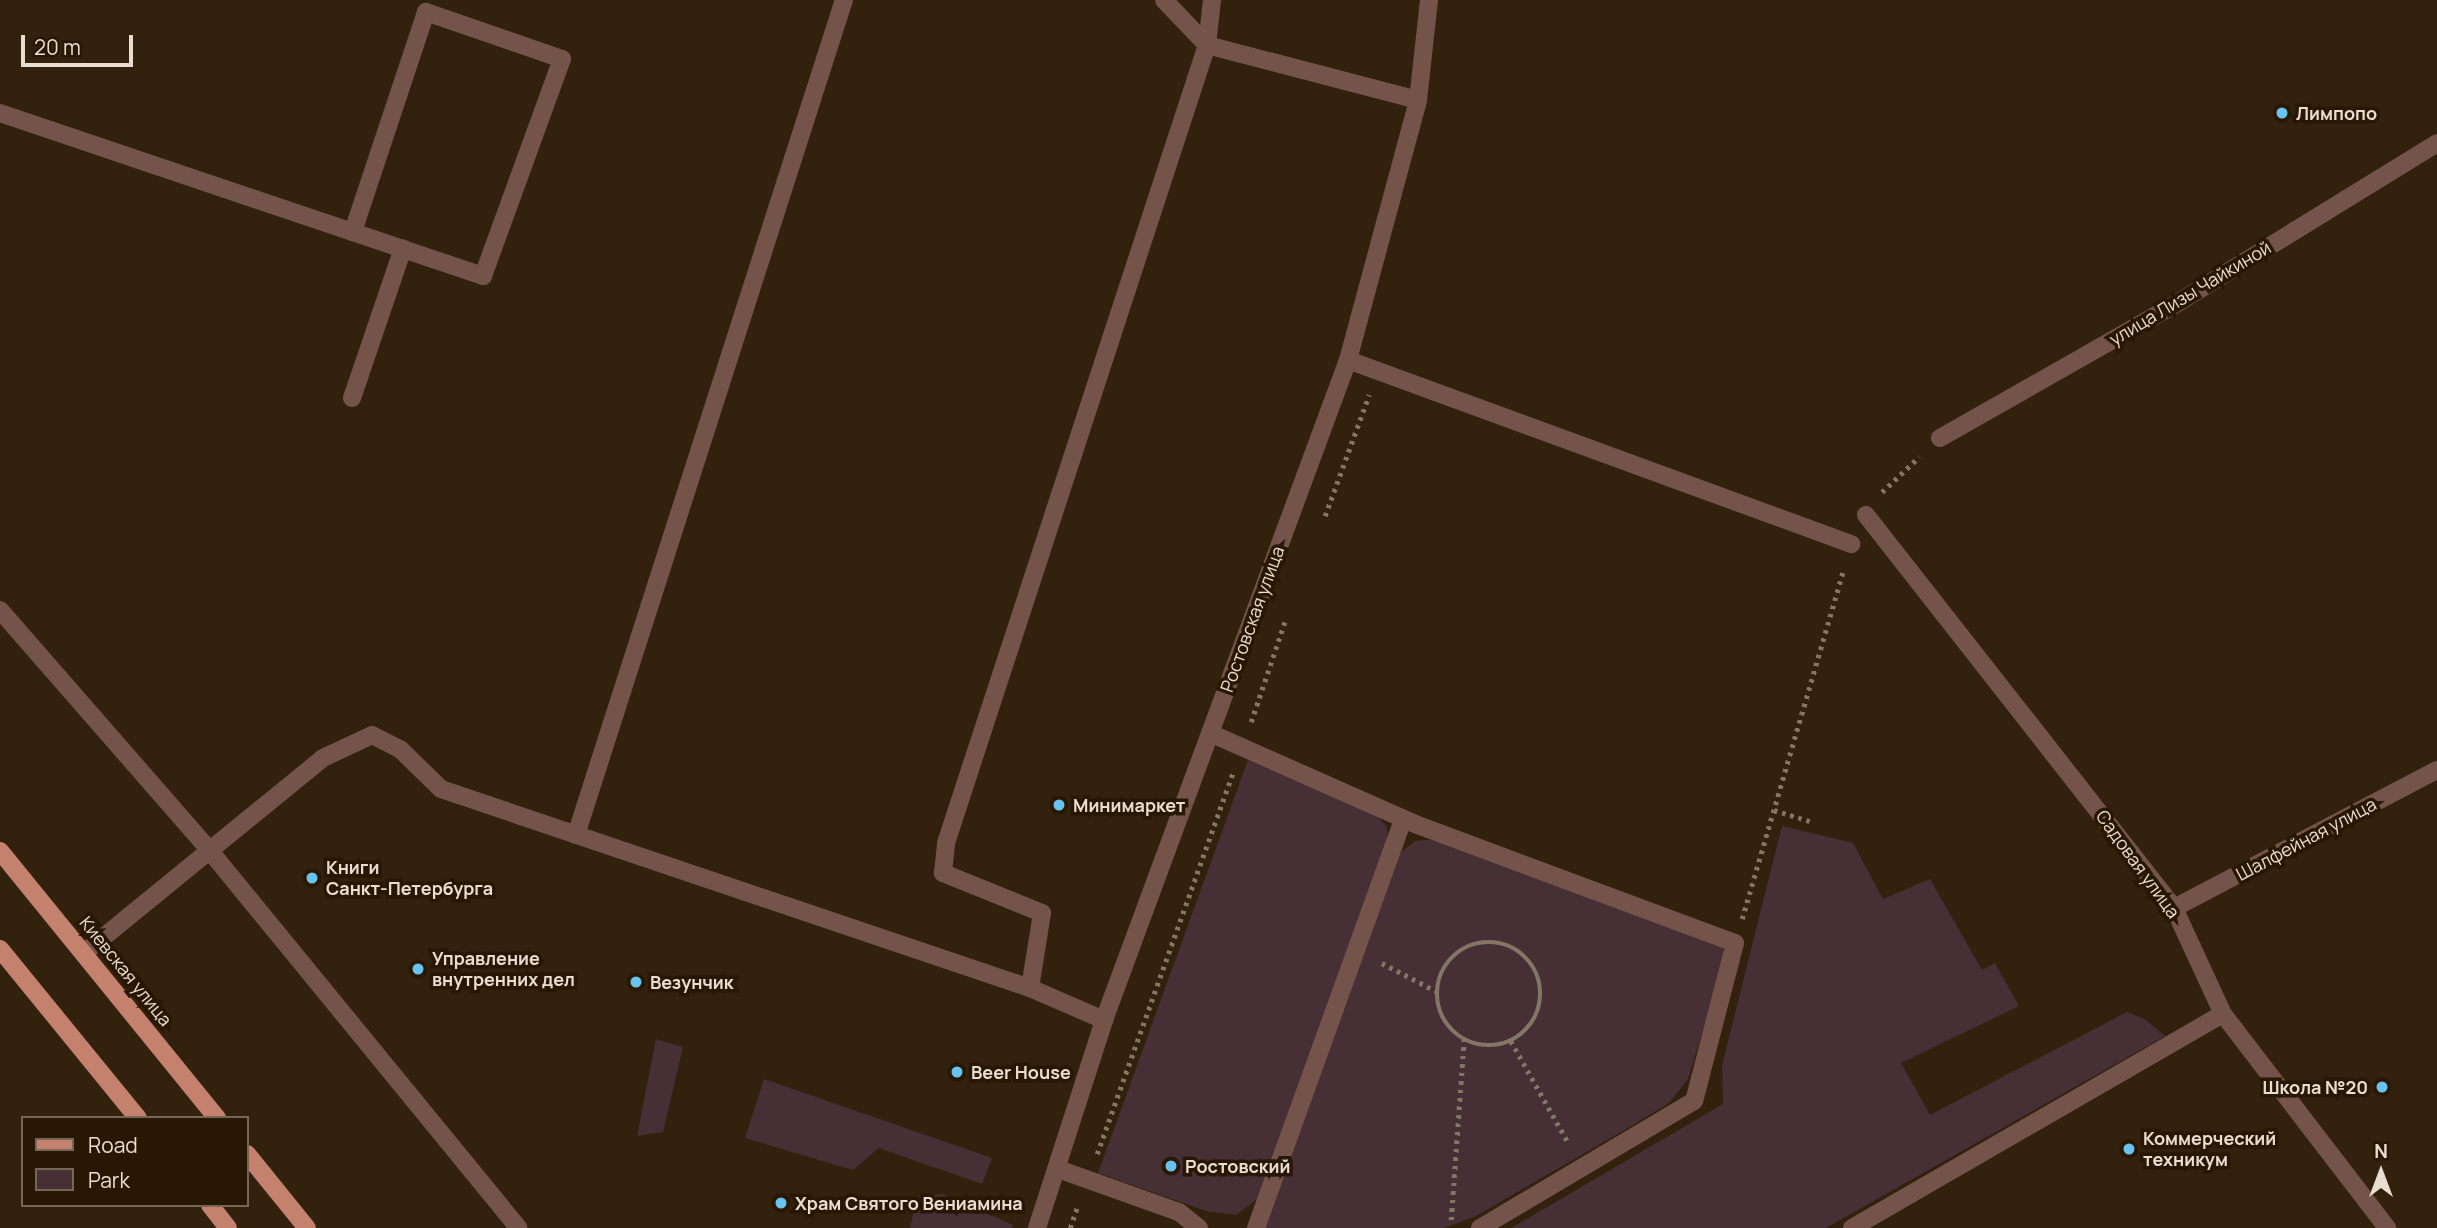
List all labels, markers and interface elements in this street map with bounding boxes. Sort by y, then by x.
scale bar [24,21,136,65]
text: 20 m [34,33,81,61]
place label: Лимпопо [2296,102,2377,124]
marker: Лимпопо [2274,105,2290,121]
street label: улица Лизы Чайкиной [2105,236,2275,350]
street label: Ростовская улица [1216,543,1288,695]
street label: Шалфейная улица [2232,793,2380,885]
place label: Минимаркет [1073,794,1185,816]
marker: Минимаркет [1051,797,1067,813]
street label: Садовая улица [2092,806,2184,922]
place label: Книги Санкт-Петербурга [326,857,493,900]
marker: Книги Санкт-Петербурга [304,870,320,886]
street label: Киевская улица [75,912,177,1030]
place label: Управление внутренних дел [432,948,575,990]
marker: Управление внутренних дел [410,961,426,977]
place label: Везунчик [650,971,733,993]
marker: Везунчик [628,974,644,990]
place label: Beer House [971,1061,1071,1083]
marker: Beer House [949,1064,965,1080]
place label: Школа №20 [2263,1076,2368,1098]
marker: Школа №20 [2374,1079,2390,1095]
legend [21,1116,248,1207]
place label: Коммерческий техникум [2143,1128,2276,1170]
text: Road [88,1131,138,1159]
north arrow [2346,1137,2416,1207]
text: N [2374,1138,2388,1164]
marker: Коммерческий техникум [2121,1141,2137,1157]
place label: Ростовский [1185,1155,1290,1177]
marker: Ростовский [1163,1158,1179,1174]
text: Park [88,1166,130,1194]
place label: Храм Святого Вениамина [795,1192,1023,1214]
marker: Храм Святого Вениамина [773,1195,789,1211]

